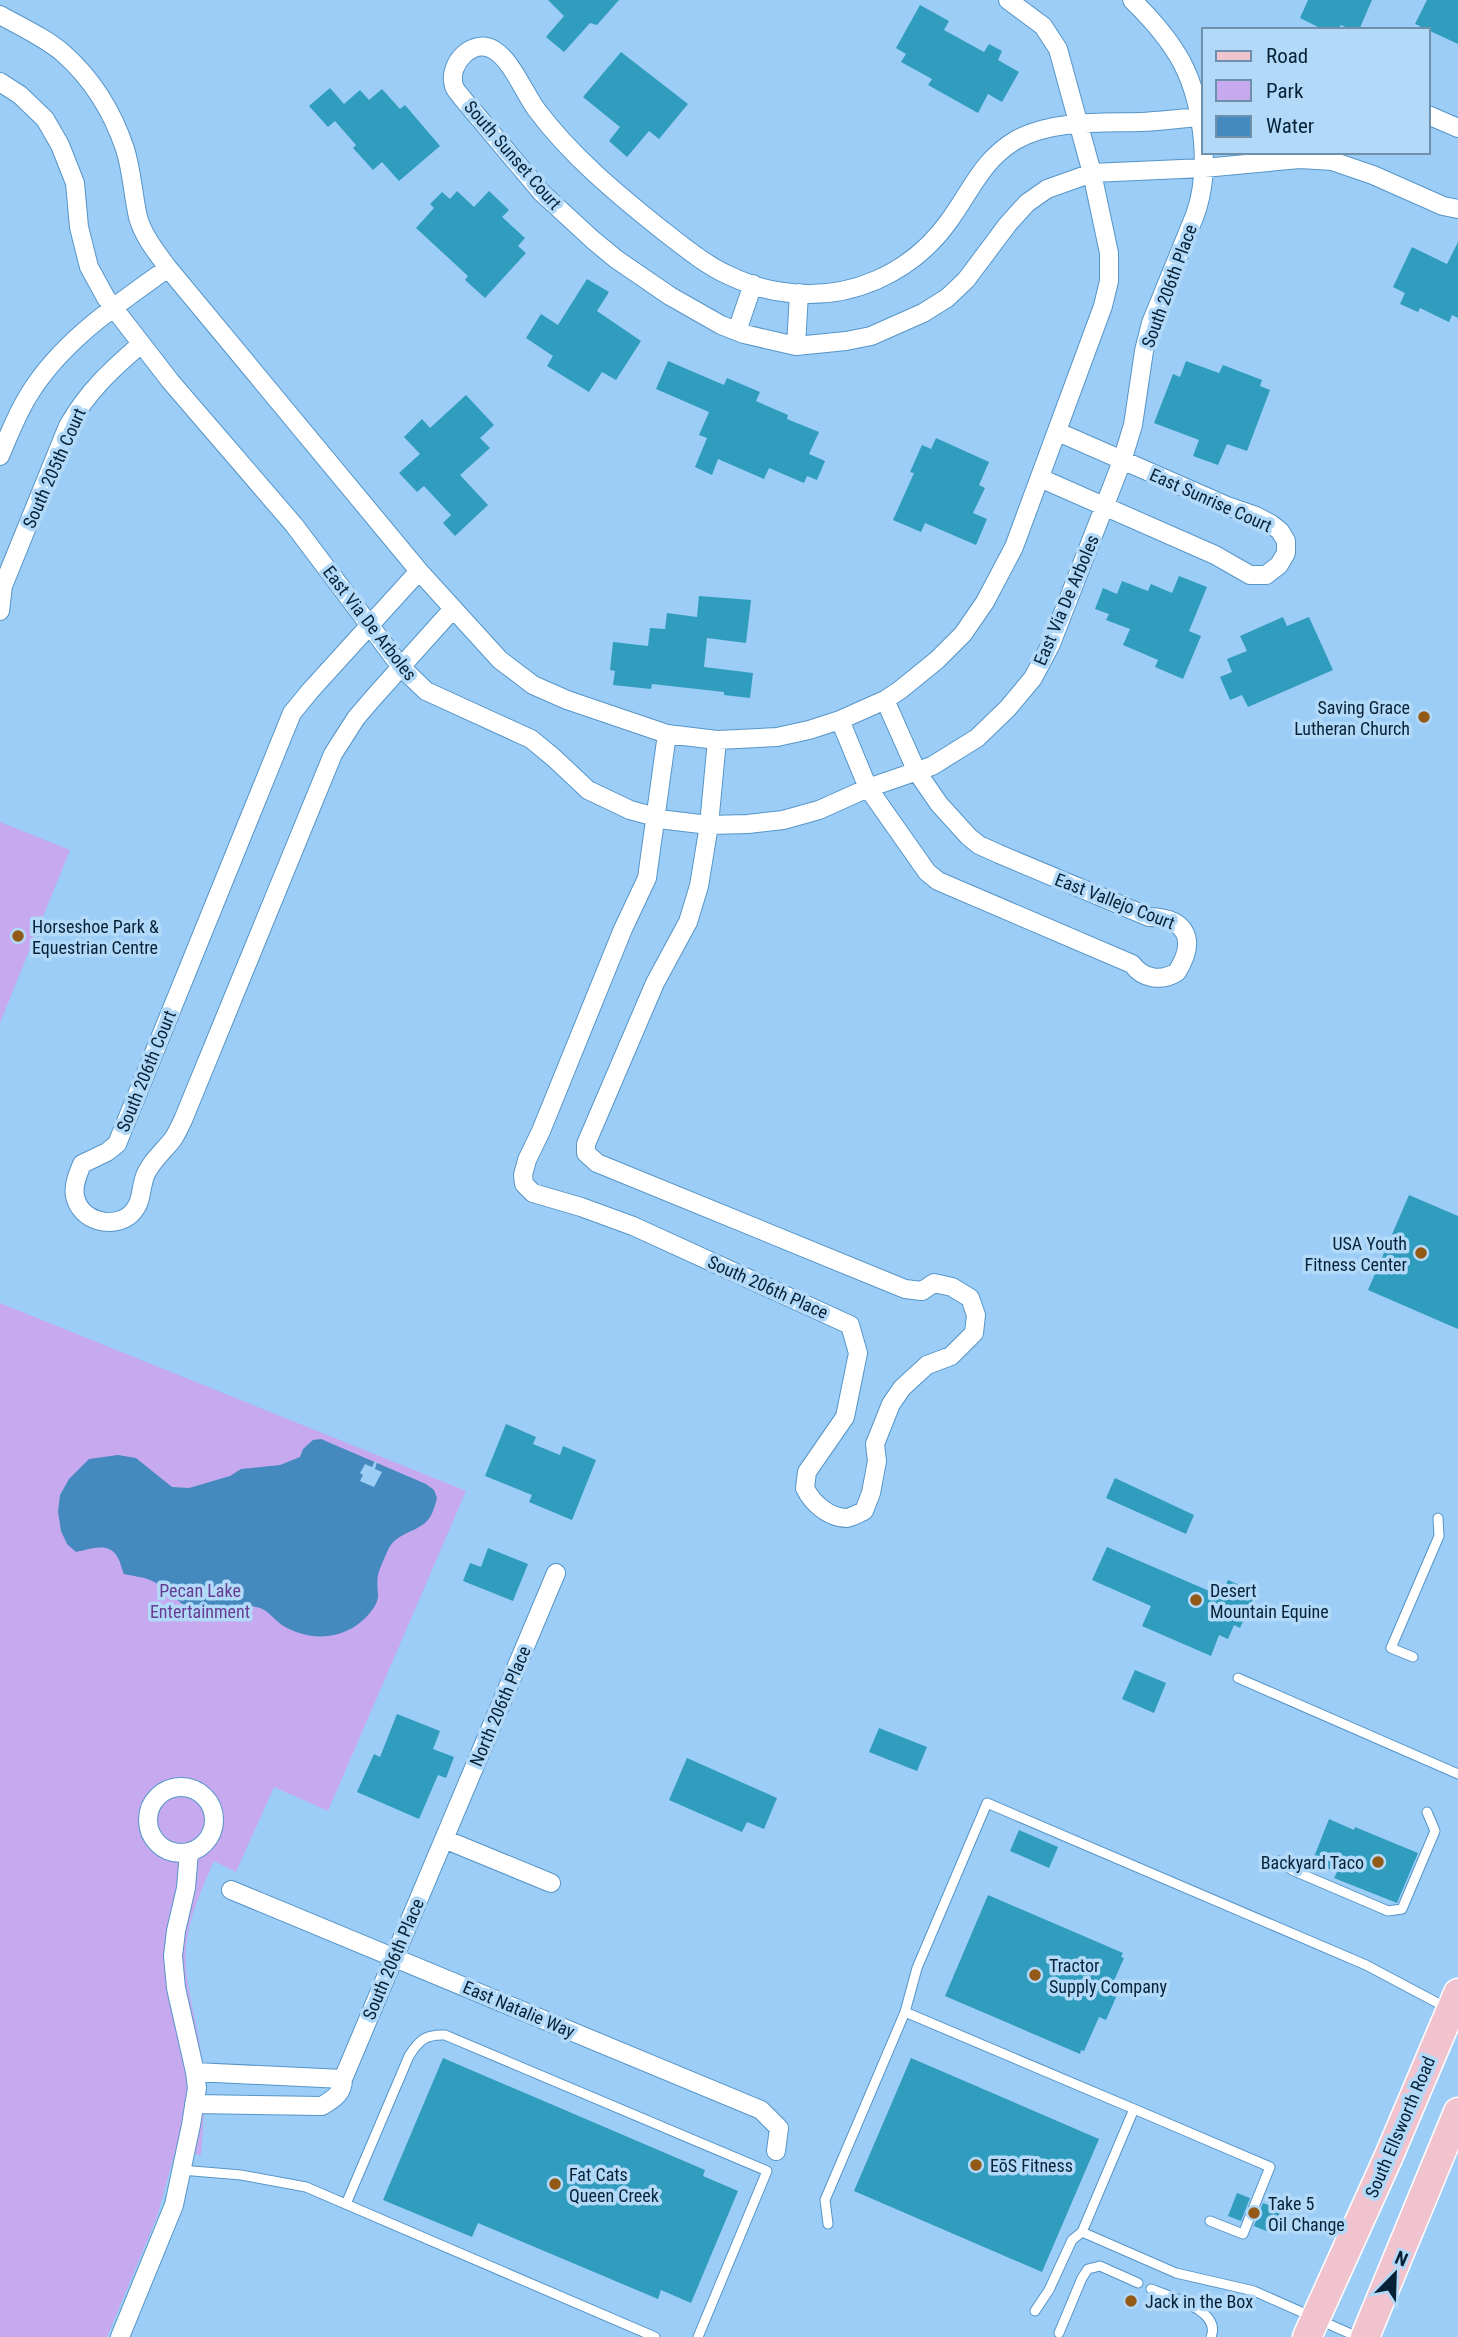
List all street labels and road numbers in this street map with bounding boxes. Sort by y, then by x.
street label: South Sunset Court [460,96,566,214]
street label: South 206th Place [1137,222,1201,350]
street label: South 205th Court [18,405,90,531]
street label: East Sunrise Court [1147,464,1275,536]
street label: East Via De Arboles [1029,532,1103,668]
street label: East Via De Arboles [319,562,421,684]
street label: East Vallejo Court [1052,869,1178,933]
street label: South 206th Court [112,1007,180,1135]
street label: South 206th Place [705,1251,831,1323]
street label: North 206th Place [465,1643,535,1769]
street label: South 206th Place [358,1895,428,2023]
street label: East Natalie Way [460,1976,578,2042]
street label: South Ellsworth Road [1361,2053,1439,2201]

